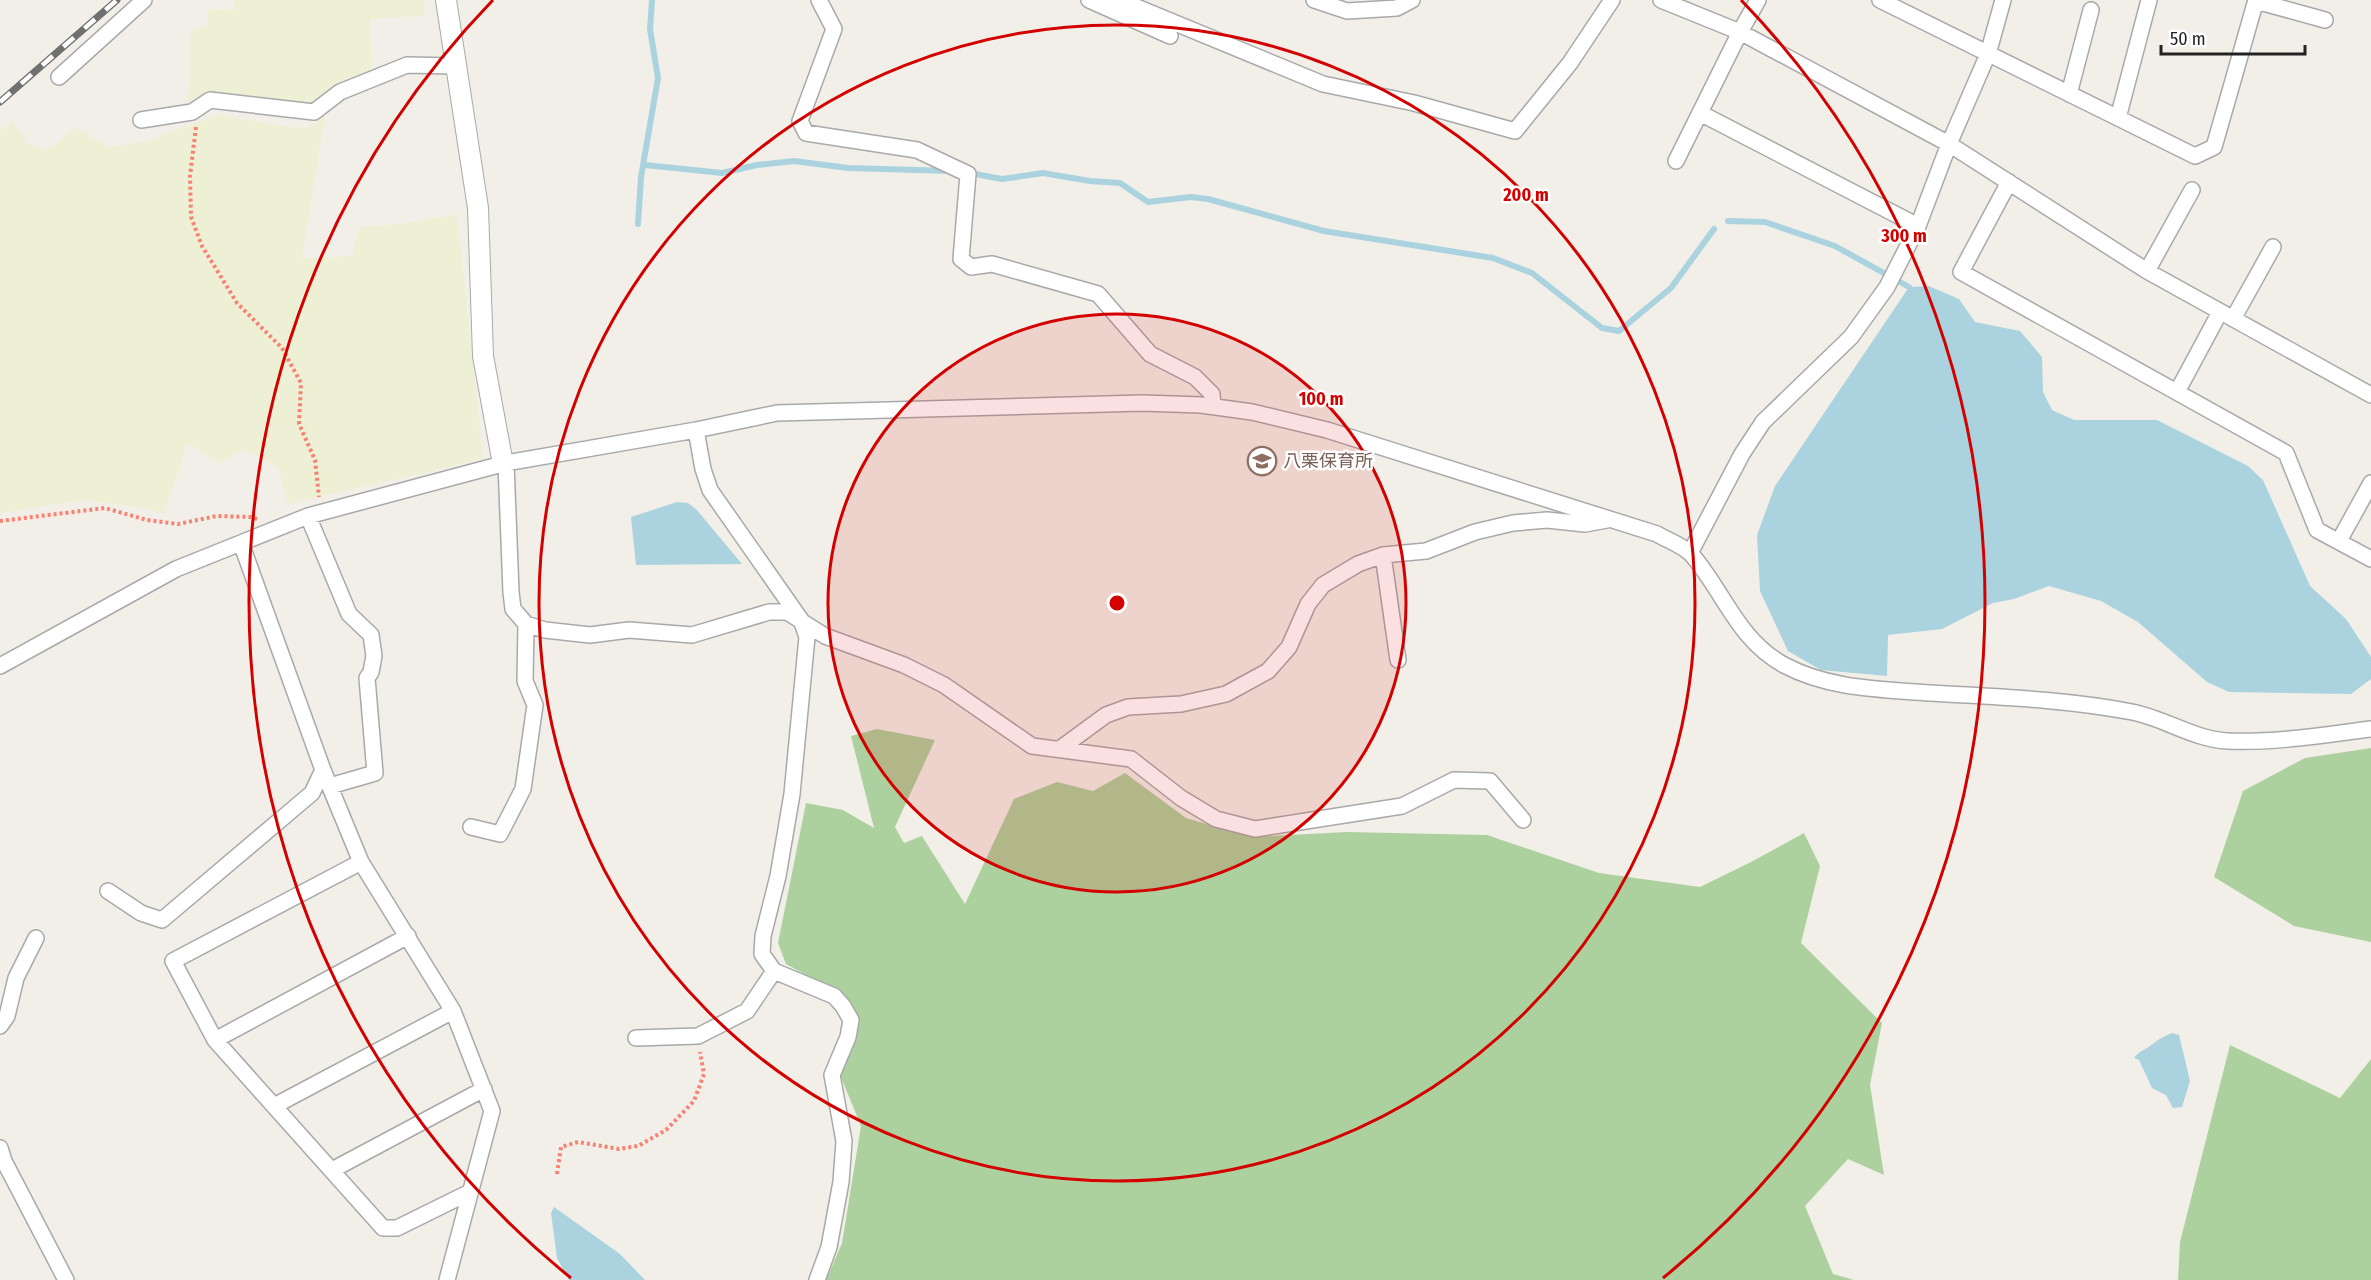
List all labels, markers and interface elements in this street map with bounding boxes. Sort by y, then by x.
scale bar [2161,18,2305,56]
text: 50 m [2170,28,2206,50]
text: 200 m [1502,184,1549,206]
text: 300 m [1880,225,1927,247]
text: 100 m [1299,388,1343,410]
school or university icon: 八栗保育所 [1246,445,1278,477]
place label: 八栗保育所 [1283,450,1373,472]
centre of rings [1107,593,1127,613]

